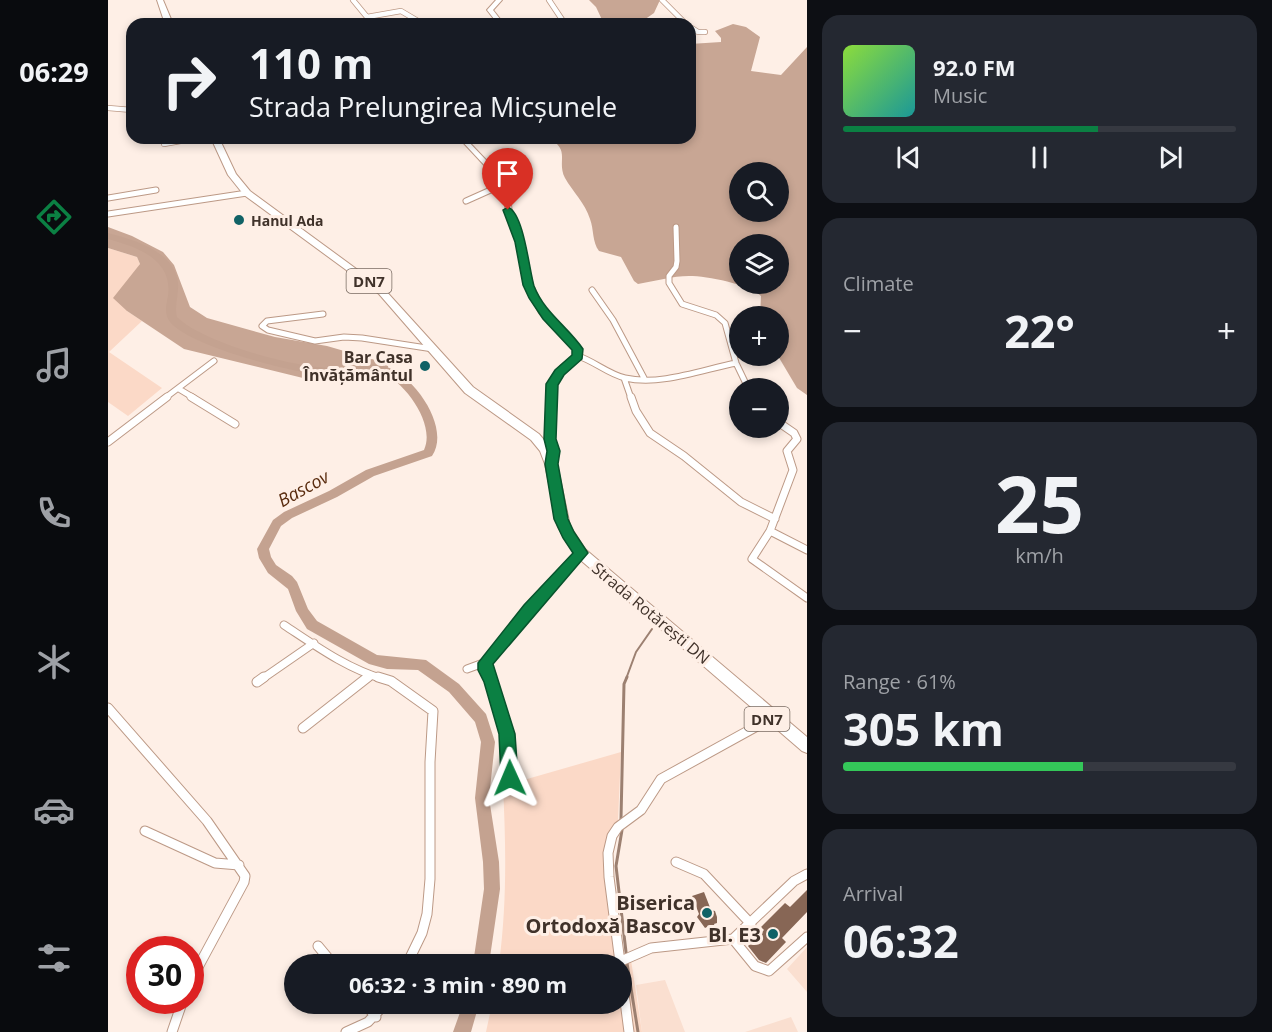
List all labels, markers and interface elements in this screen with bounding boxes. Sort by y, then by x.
text: 110 m [249,34,373,91]
icon: right [150,42,228,120]
text: 92.0 FM [933,52,1016,82]
text: 06:29 [19,53,89,90]
text: Music [933,82,987,109]
text: Strada Prelungirea Micșunele [249,88,617,125]
icon: previous [892,141,925,174]
icon: pause [1023,141,1056,174]
icon: next [1154,141,1187,174]
pin [482,148,533,210]
icon: arrive [491,157,524,190]
map controls [729,162,789,438]
button: search [729,162,789,222]
icon: directions [33,196,75,238]
place label: Hanul Ada [251,211,323,230]
marker: Hanul Ada [232,213,246,227]
button: layers [729,234,789,294]
road number: DN7 [346,269,392,293]
text: Climate [843,270,914,297]
text: 22° [1004,300,1075,361]
button: + [729,306,789,366]
text: − [843,308,862,353]
text: + [1217,308,1236,353]
icon: music [33,344,75,386]
place label: Bar Casa Învățământul [303,346,413,386]
marker: Bar Casa Învățământul [418,359,432,373]
button: − [729,378,789,438]
text: 25 [995,450,1084,556]
water label: Bascov [273,463,335,512]
icon: phone [33,492,75,534]
text: km/h [1015,542,1064,569]
street label: Strada Rotărești DN [587,557,715,669]
icon: climate [33,641,75,683]
text: Range · 61% [843,668,956,695]
text: 305 km [843,698,1004,759]
road number: DN7 [744,707,790,731]
position arrow [478,746,542,810]
icon: car [33,789,75,831]
text: Arrival [843,880,903,907]
place label: Biserica Ortodoxă Bascov [526,889,696,939]
marker: Biserica Ortodoxă Bascov [700,906,714,920]
text: 06:32 [843,910,959,971]
place label: Bl. E3 [708,921,761,948]
marker: Bl. E3 [766,927,780,941]
speed limit sign: 30 [126,936,204,1014]
icon: filters [33,937,75,979]
text: 06:32 · 3 min · 890 m [349,969,567,999]

